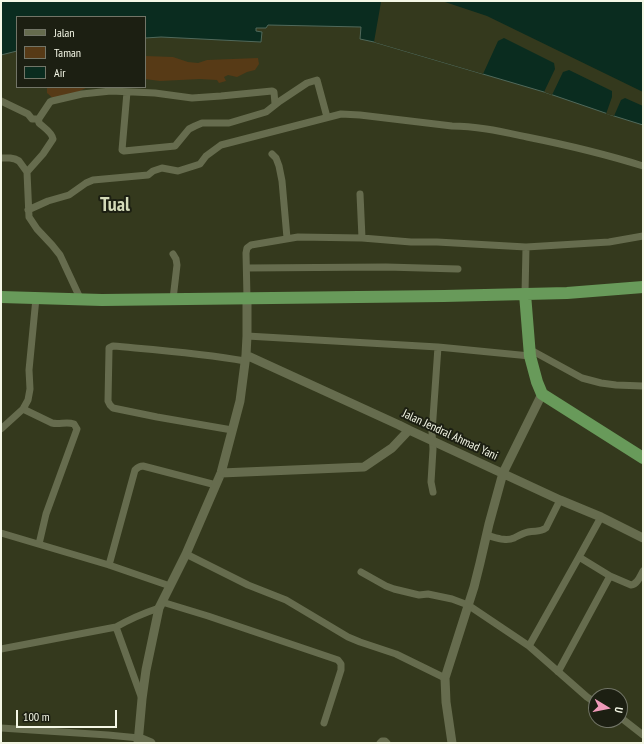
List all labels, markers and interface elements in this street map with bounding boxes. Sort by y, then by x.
legend [16,16,146,88]
text: Jalan [54,25,75,40]
text: Taman [54,45,81,60]
text: Air [54,65,66,80]
district label: Tual [100,193,130,217]
street label: Jalan Jendral Ahmad Yani [400,407,500,463]
north arrow [588,688,628,728]
scale bar [18,702,119,728]
text: U [611,706,626,714]
text: 100 m [23,709,50,724]

